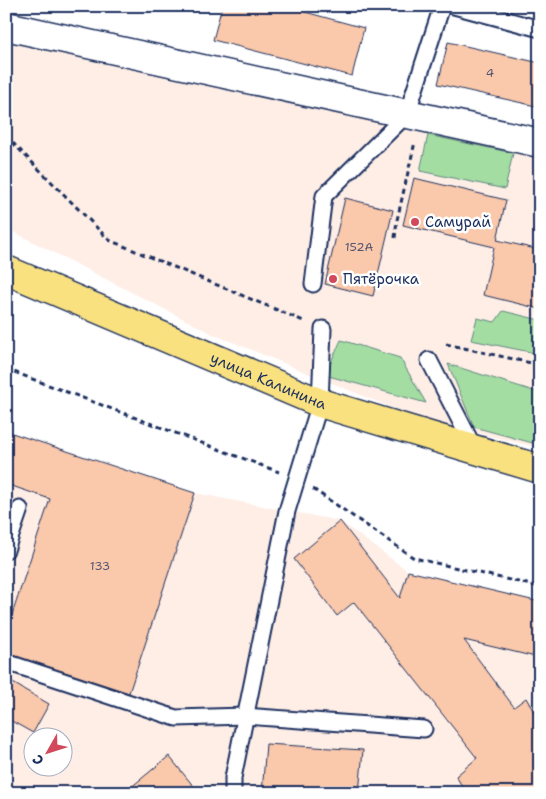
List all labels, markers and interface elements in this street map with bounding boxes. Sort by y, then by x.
house number: 4 [486,65,494,81]
place label: Самурай [425,212,491,232]
marker: Самурай [409,216,421,228]
house number: 152А [345,239,374,255]
place label: Пятёрочка [343,269,420,289]
marker: Пятёрочка [327,273,339,285]
street label: улица Калинина [207,348,329,414]
house number: 133 [90,558,110,574]
north arrow [22,726,72,776]
text: С [28,751,48,769]

